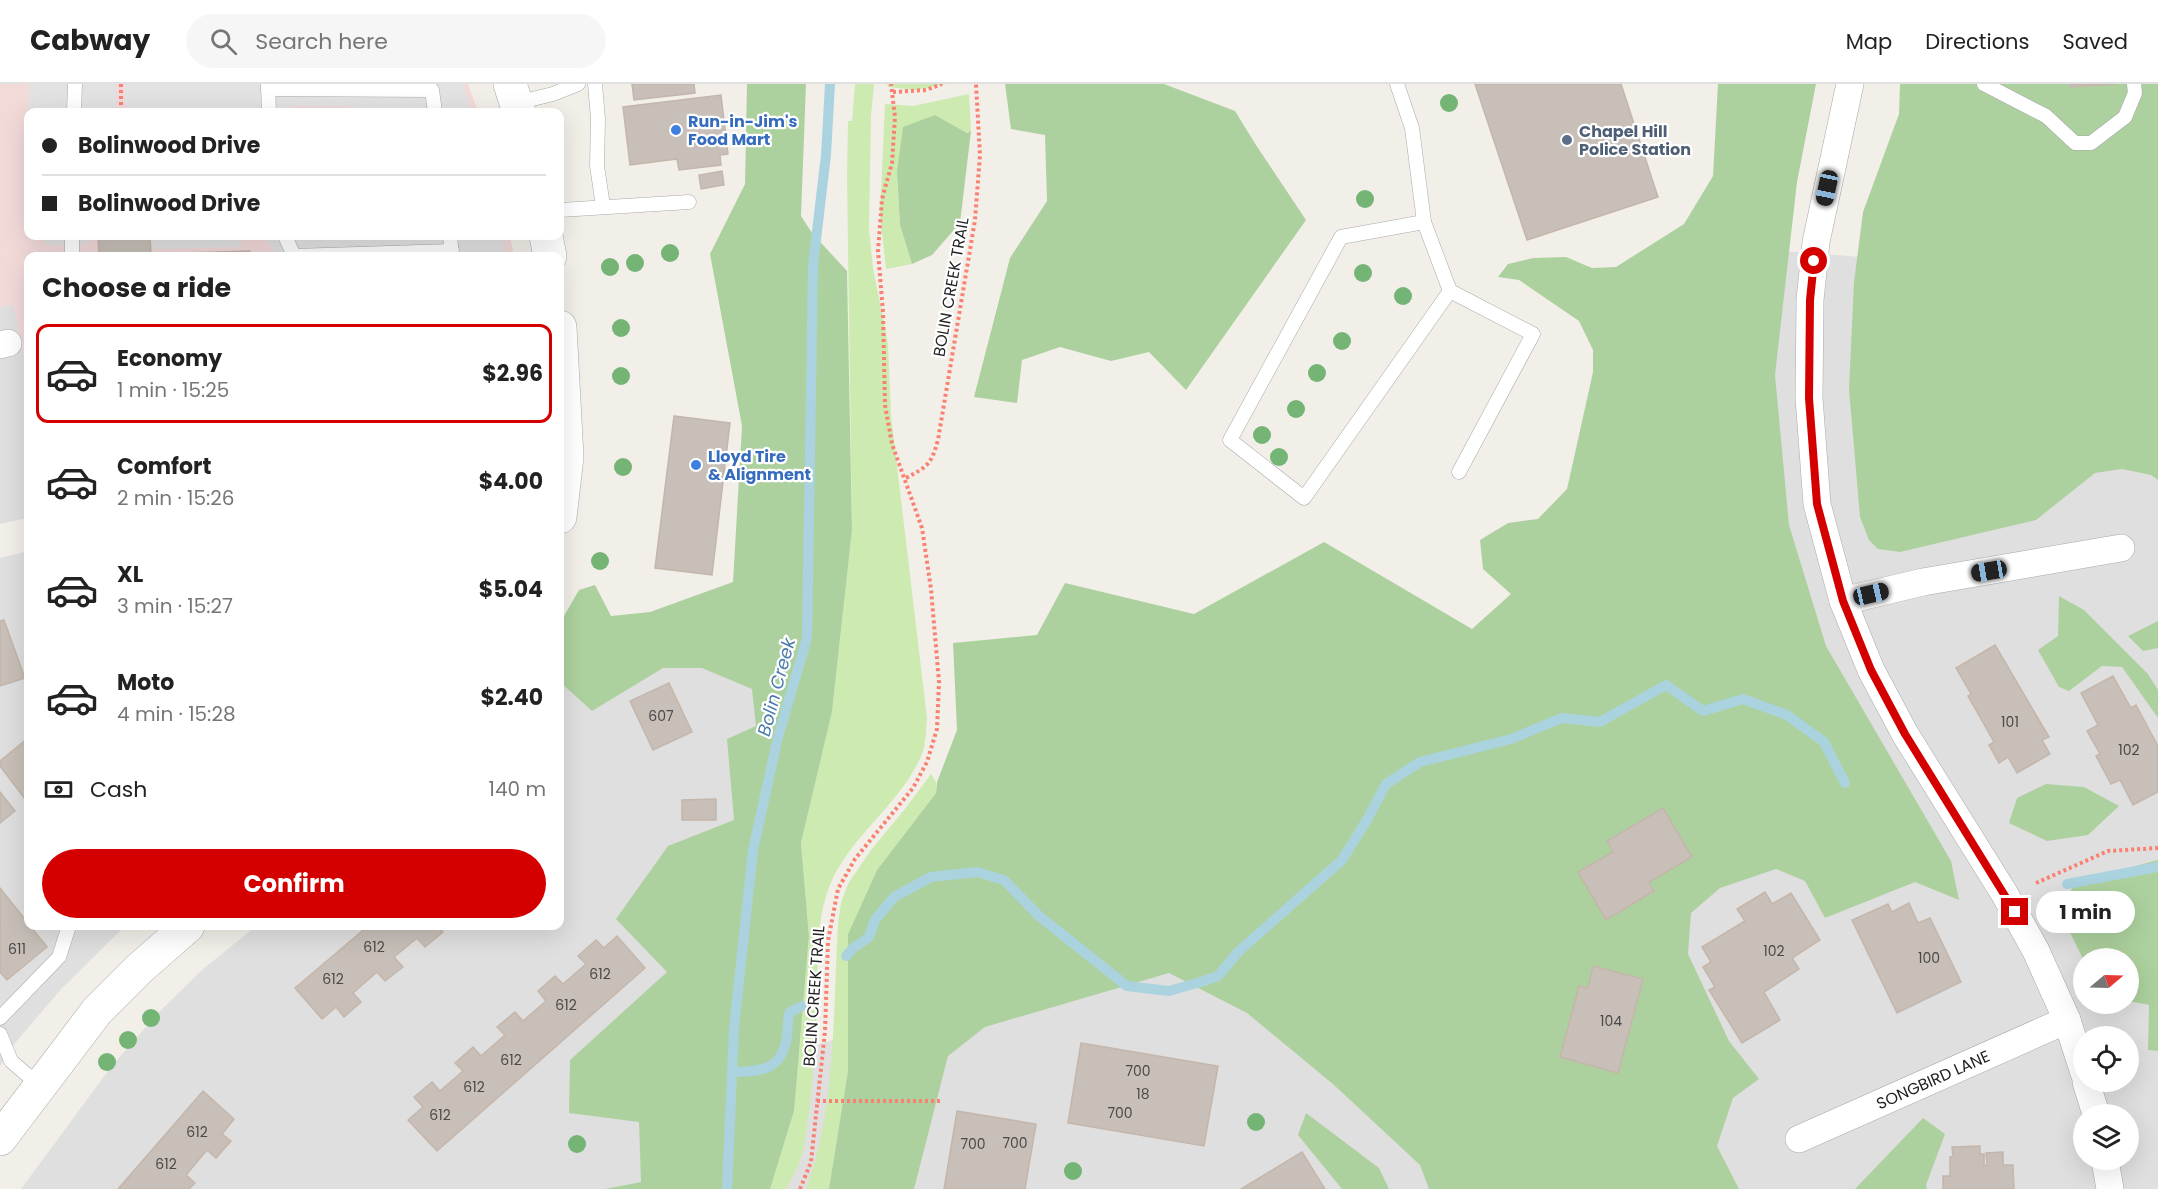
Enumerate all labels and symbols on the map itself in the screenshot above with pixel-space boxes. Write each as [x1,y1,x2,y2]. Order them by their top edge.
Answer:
place label: Run-in-Jim's Food Mart [688,110,798,151]
place label: Chapel Hill Police Station [1579,120,1691,161]
marker: Run-in-Jim's Food Mart [669,123,683,137]
marker: Chapel Hill Police Station [1560,133,1574,147]
car [1814,169,1840,207]
street label: BOLIN CREEK TRAIL [927,215,975,358]
route start [1800,247,1827,274]
place label: Lloyd Tire & Alignment [708,445,811,486]
marker: Lloyd Tire & Alignment [689,458,703,472]
car [1970,559,2008,583]
car [1851,581,1891,607]
water label: Bolin Creek [751,635,801,739]
house number: 607 [648,706,674,726]
house number: 101 [2001,712,2019,732]
house number: 102 [2118,740,2140,760]
callout: 1 min [2036,891,2135,933]
route end [2001,898,2028,925]
street label: BOLIN CREEK TRAIL [798,925,830,1067]
house number: 612 [363,937,385,957]
house number: 611 [8,939,26,959]
house number: 102 [1763,941,1785,961]
house number: 100 [1918,948,1940,968]
north arrow [2073,948,2139,1014]
house number: 612 [589,964,611,984]
house number: 612 [322,969,344,989]
house number: 612 [555,995,577,1015]
house number: 104 [1600,1011,1622,1031]
street label: SONGBIRD LANE [1873,1045,1993,1115]
house number: 612 [500,1050,522,1070]
house number: 700 [1125,1061,1151,1081]
house number: 612 [463,1077,485,1097]
house number: 18 [1136,1084,1150,1104]
house number: 700 [1107,1103,1133,1123]
house number: 612 [429,1105,451,1125]
house number: 612 [186,1122,208,1142]
house number: 700 [1002,1133,1028,1153]
house number: 700 [960,1134,986,1154]
house number: 612 [155,1154,177,1174]

